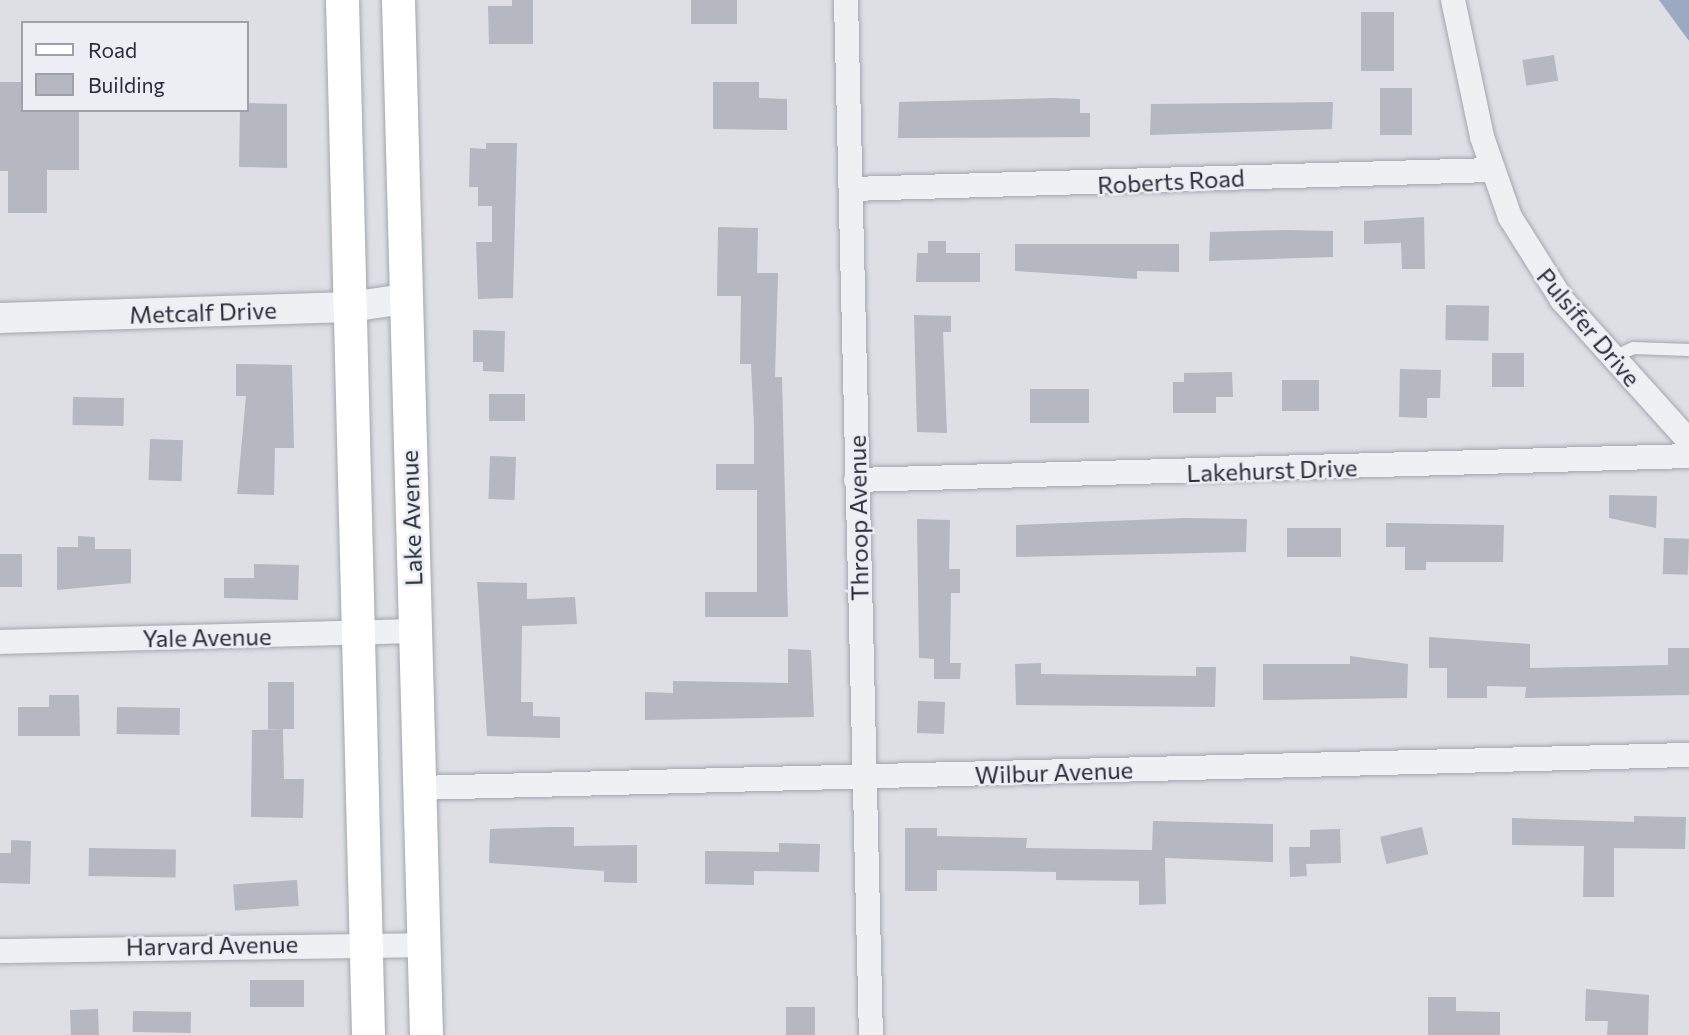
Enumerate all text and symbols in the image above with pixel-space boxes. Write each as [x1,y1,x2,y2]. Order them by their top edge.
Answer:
legend [21,21,248,112]
text: Road [88,37,137,62]
text: Building [88,72,165,97]
street label: Roberts Road [1097,163,1245,199]
street label: Pulsifer Drive [1531,262,1647,392]
street label: Metcalf Drive [129,295,277,329]
street label: Throop Avenue [842,435,874,601]
street label: Lake Avenue [394,450,428,586]
street label: Lakehurst Drive [1186,453,1358,487]
street label: Yale Avenue [142,621,272,653]
street label: Wilbur Avenue [974,755,1134,789]
street label: Harvard Avenue [126,929,298,961]

